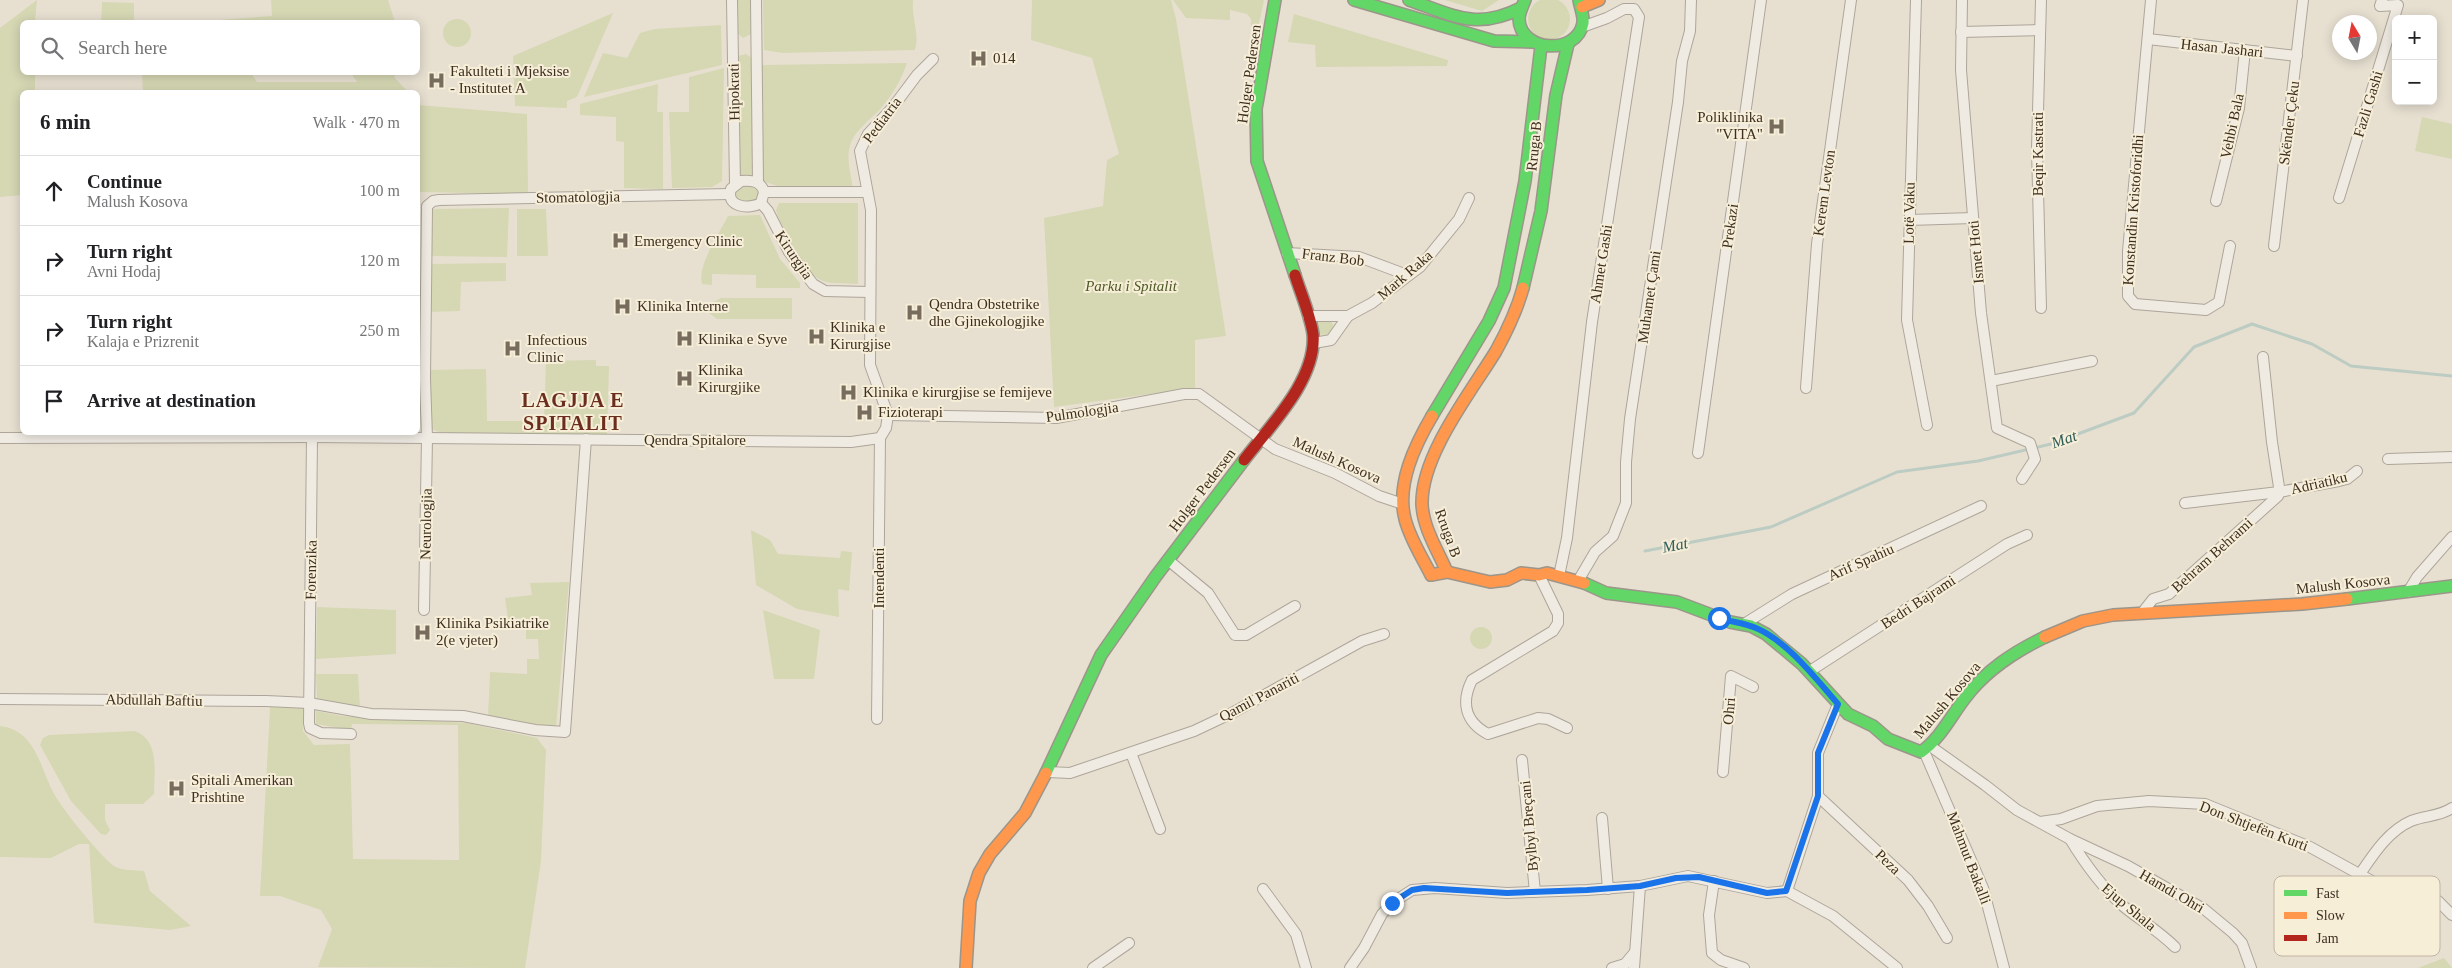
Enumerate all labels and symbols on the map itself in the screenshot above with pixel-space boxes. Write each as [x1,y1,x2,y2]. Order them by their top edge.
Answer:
north arrow [2332,15,2377,60]
street label: Holger Pedersen [1234,23,1264,124]
street label: Hasan Jashari [2180,36,2264,60]
hospital icon: 014 [969,48,989,68]
place label: 014 [993,50,1016,66]
place label: Fakulteti i Mjeksise - Institutet A [450,63,570,96]
street label: Hipokrati [725,63,743,121]
street label: Fazli Gashi [2350,69,2386,139]
hospital icon: Fakulteti i Mjeksise - Institutet A [426,70,446,90]
street label: Skënder Çeku [2276,80,2302,166]
street label: Vehbi Bala [2217,92,2247,160]
street label: Pediatria [860,94,905,146]
place label: Poliklinika "VITA" [1697,109,1763,142]
street label: Beqir Kastrati [2030,112,2046,196]
hospital icon: Poliklinika "VITA" [1767,116,1787,136]
street label: Rruga B [1523,120,1545,172]
street label: Konstandin Kristoforidhi [2120,134,2146,286]
street label: Kerem Levton [1810,148,1838,237]
street label: Lotë Vaku [1900,181,1918,244]
street label: Stomatologjia [536,188,621,206]
street label: Prekazi [1719,203,1741,249]
street label: Ismet Hoti [1965,220,1987,284]
street label: Ahmet Gashi [1587,223,1615,305]
street label: Kirurgjia [772,228,816,282]
hospital icon: Emergency Clinic [610,231,630,251]
place label: Emergency Clinic [634,233,743,249]
street label: Franz Bob [1301,245,1365,269]
street label: Mark Raka [1374,247,1436,303]
street label: Muhamet Çami [1635,249,1663,345]
park label: Parku i Spitalit [1084,278,1178,294]
hospital icon: Klinika Interne [613,296,633,316]
place label: Qendra Obstetrike dhe Gjinekologjike [929,296,1045,329]
place label: Klinika Interne [637,298,729,314]
hospital icon: Qendra Obstetrike dhe Gjinekologjike [905,303,925,323]
place label: Klinika e Kirurgjise [830,319,891,352]
hospital icon: Klinika e Kirurgjise [806,326,826,346]
hospital icon: Klinika e Syve [674,329,694,349]
place label: Klinika e Syve [698,331,787,347]
place label: Infectious Clinic [527,332,587,365]
hospital icon: Infectious Clinic [503,339,523,359]
place label: Klinika Kirurgjike [698,362,761,395]
hospital icon: Klinika Kirurgjike [674,369,694,389]
hospital icon: Klinika e kirurgjise se femijeve [839,382,859,402]
place label: Klinika e kirurgjise se femijeve [863,384,1052,400]
district label: LAGJJA E SPITALIT [521,389,625,434]
street label: Pulmologjia [1045,399,1120,425]
hospital icon: Fizioterapi [854,402,874,422]
place label: Fizioterapi [878,404,943,420]
water label: Mat [2048,427,2079,452]
street label: Qendra Spitalore [644,432,746,448]
street label: Malush Kosova [1291,433,1384,487]
street label: Holger Pedersen [1166,445,1239,535]
street label: Adriatiku [2289,469,2349,497]
street label: Neurologjia [417,488,435,560]
street label: Rruga B [1432,507,1464,559]
street label: Behram Behrami [2168,515,2256,595]
water label: Mat [1660,534,1690,556]
street label: Forenzika [302,540,320,600]
street label: Arif Spahiu [1826,540,1897,584]
street label: Intendenti [871,548,887,608]
street label: Malush Kosova [2295,571,2391,597]
street label: Bedri Bajrami [1878,572,1958,632]
route start [1708,607,1731,630]
place label: Klinika Psikiatrike 2(e vjeter) [436,615,549,649]
hospital icon: Klinika Psikiatrike 2(e vjeter) [412,622,432,642]
street label: Malush Kosova [1910,658,1984,741]
street label: Qamil Panariti [1216,669,1302,725]
street label: Abdullah Baftiu [105,691,203,709]
street label: Ohri [1720,697,1738,725]
place label: Spitali Amerikan Prishtine [191,772,294,805]
hospital icon: Spitali Amerikan Prishtine [167,779,187,799]
street label: Bylbyl Breçani [1517,780,1541,872]
street label: Don Shtjefën Kurti [2197,798,2311,854]
street label: Mahmut Bakalli [1944,809,1994,907]
street label: Peza [1872,846,1904,878]
street label: Hamdi Ohri [2137,866,2207,916]
legend [2274,876,2440,956]
street label: Ejup Shala [2099,880,2159,934]
text: Fast [2316,886,2339,901]
route end [1381,892,1404,915]
text: Slow [2316,908,2346,923]
text: Jam [2316,931,2339,946]

